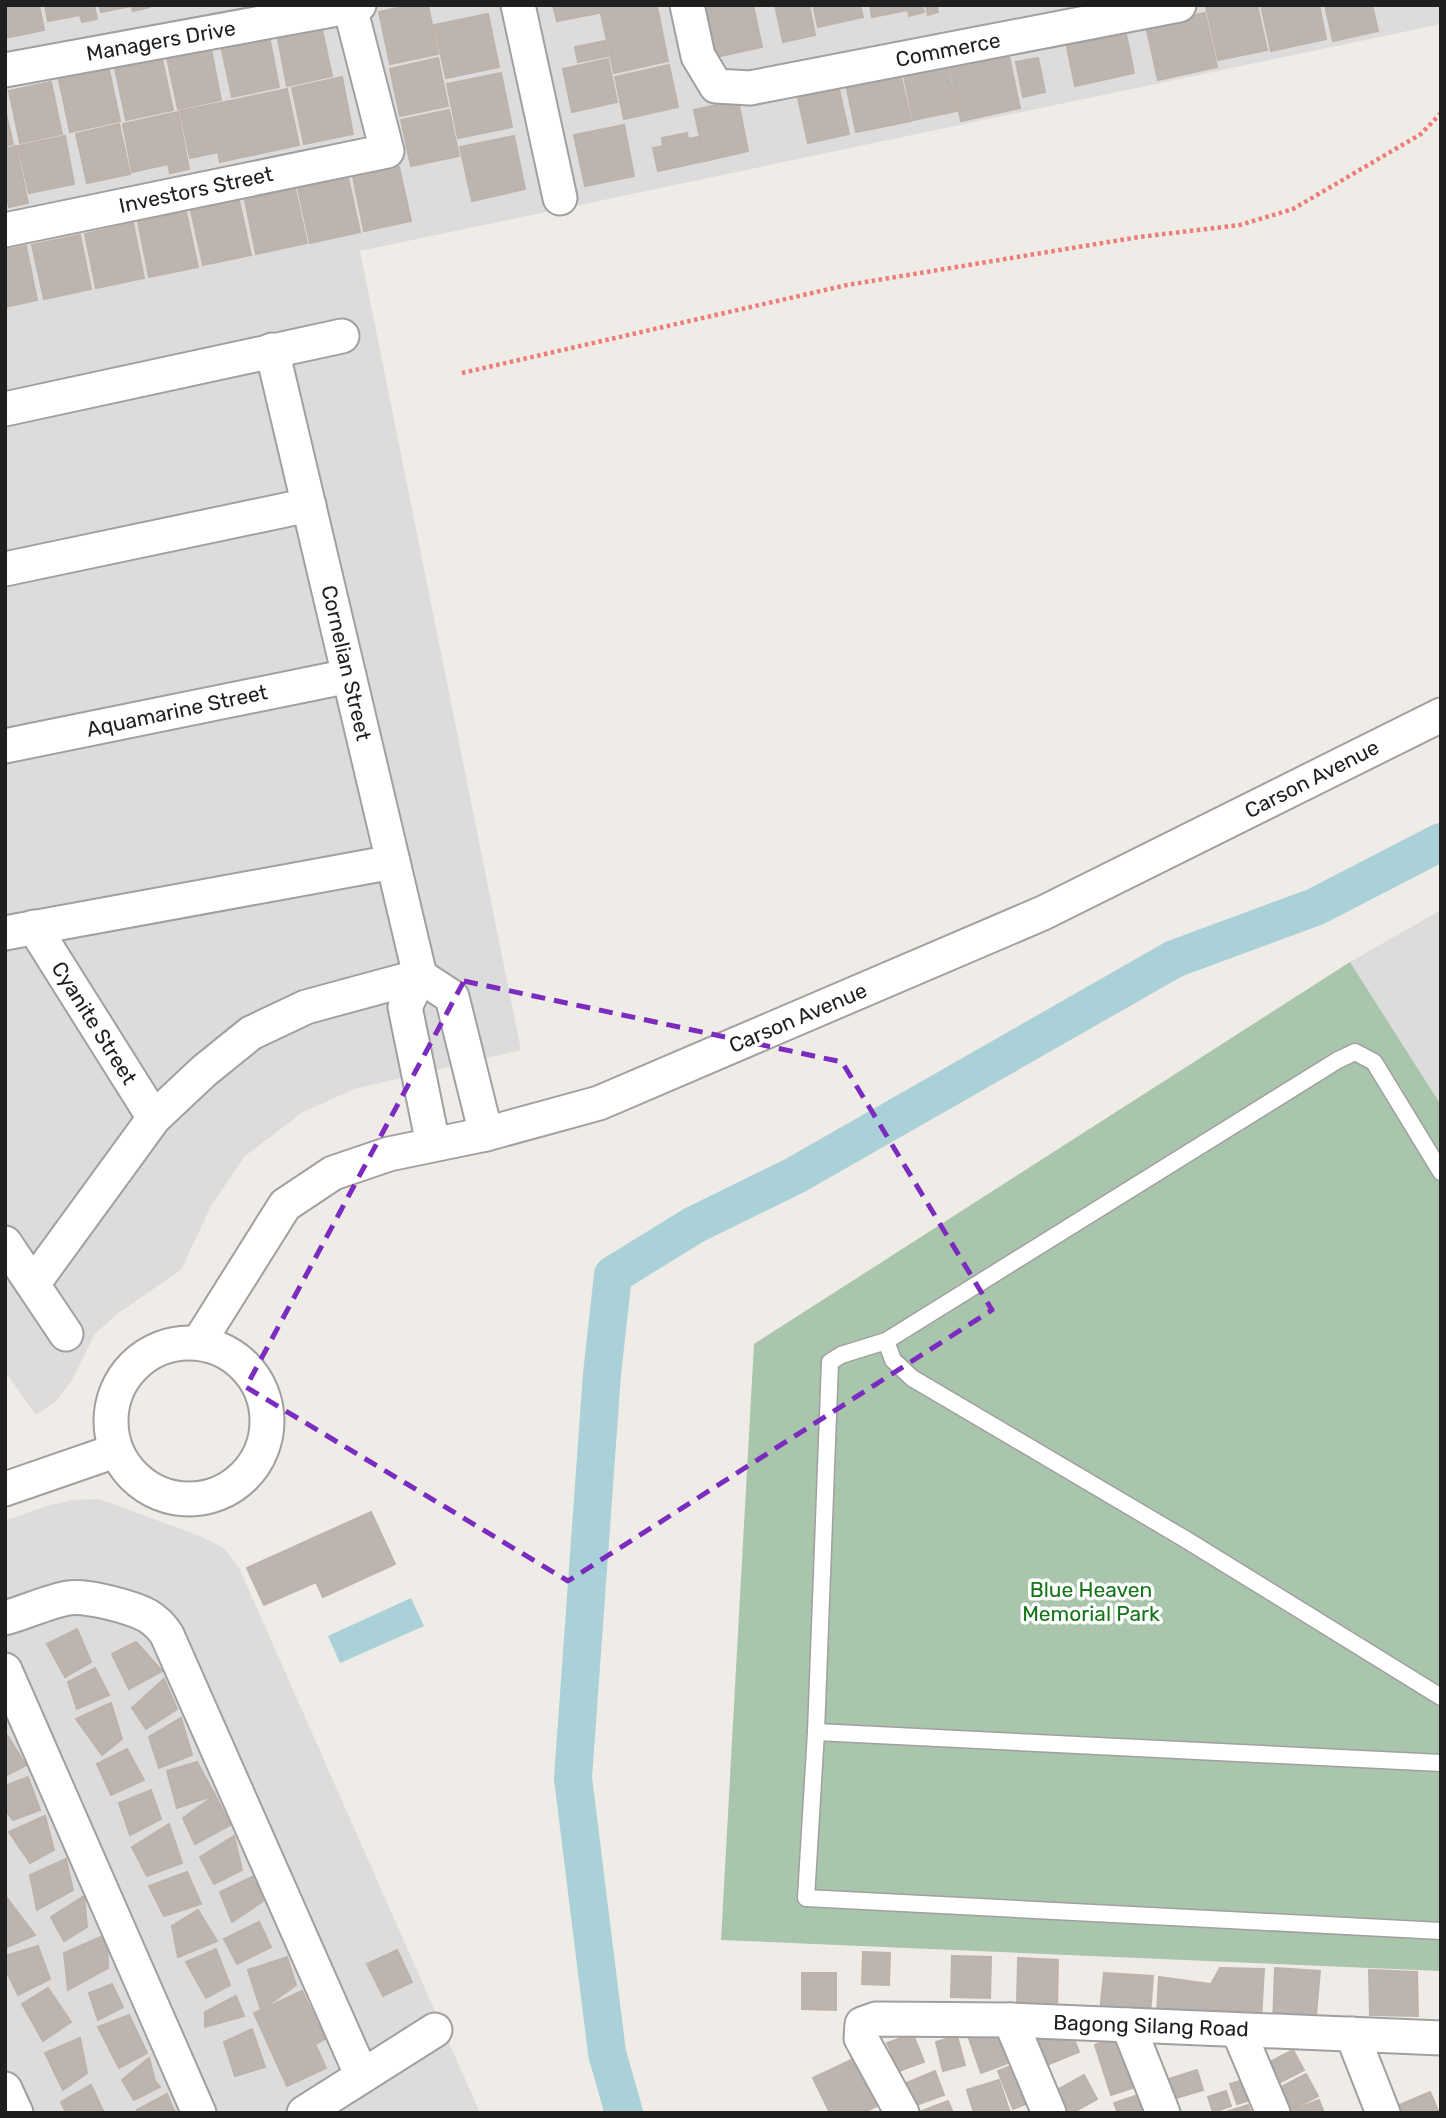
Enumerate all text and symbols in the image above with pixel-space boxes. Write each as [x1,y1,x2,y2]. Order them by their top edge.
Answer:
street label: Managers Drive [84,15,238,66]
street label: Commerce [893,27,1002,72]
street label: Investors Street [117,161,275,218]
street label: Cornelian Street [316,583,377,743]
street label: Aquamarine Street [84,679,270,742]
street label: Carson Avenue [1241,734,1383,823]
street label: Cyanite Street [47,957,142,1089]
street label: Carson Avenue [725,977,870,1058]
park label: Blue Heaven Memorial Park [1022,1577,1160,1626]
street label: Bagong Silang Road [1053,2010,1249,2041]

